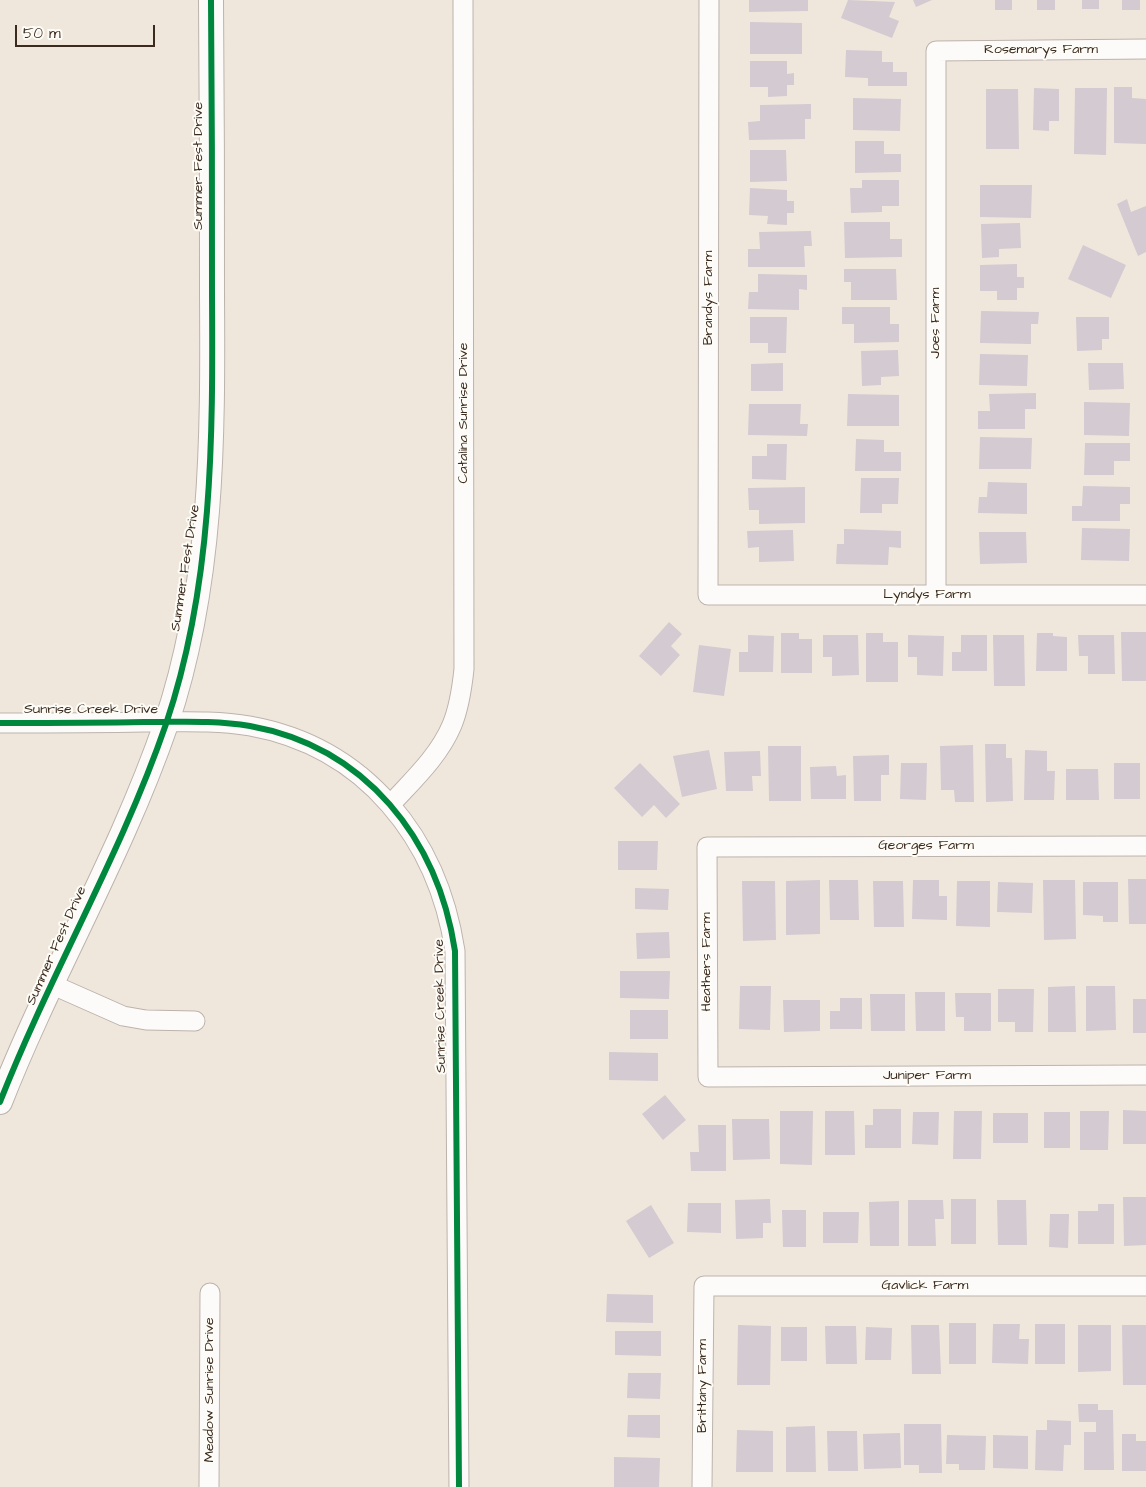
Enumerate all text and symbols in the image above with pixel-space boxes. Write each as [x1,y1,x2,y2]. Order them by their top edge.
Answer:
scale bar [18,15,158,47]
text: 50 m [23,23,61,44]
street label: Rosemarys Farm [984,42,1098,58]
street label: Summer Fest Drive [191,102,207,230]
street label: Brandys Farm [701,251,717,345]
street label: Joes Farm [928,288,944,358]
street label: Catalina Sunrise Drive [456,343,472,483]
street label: Summer Fest Drive [168,503,204,633]
street label: Lyndys Farm [883,587,971,603]
street label: Sunrise Creek Drive [24,702,158,718]
street label: Georges Farm [878,838,974,854]
street label: Summer Fest Drive [23,884,91,1008]
street label: Heathers Farm [699,912,715,1012]
street label: Sunrise Creek Drive [431,939,451,1073]
street label: Juniper Farm [883,1068,971,1084]
street label: Gavlick Farm [882,1278,968,1294]
street label: Meadow Sunrise Drive [202,1317,218,1463]
street label: Brittany Farm [695,1339,711,1433]

